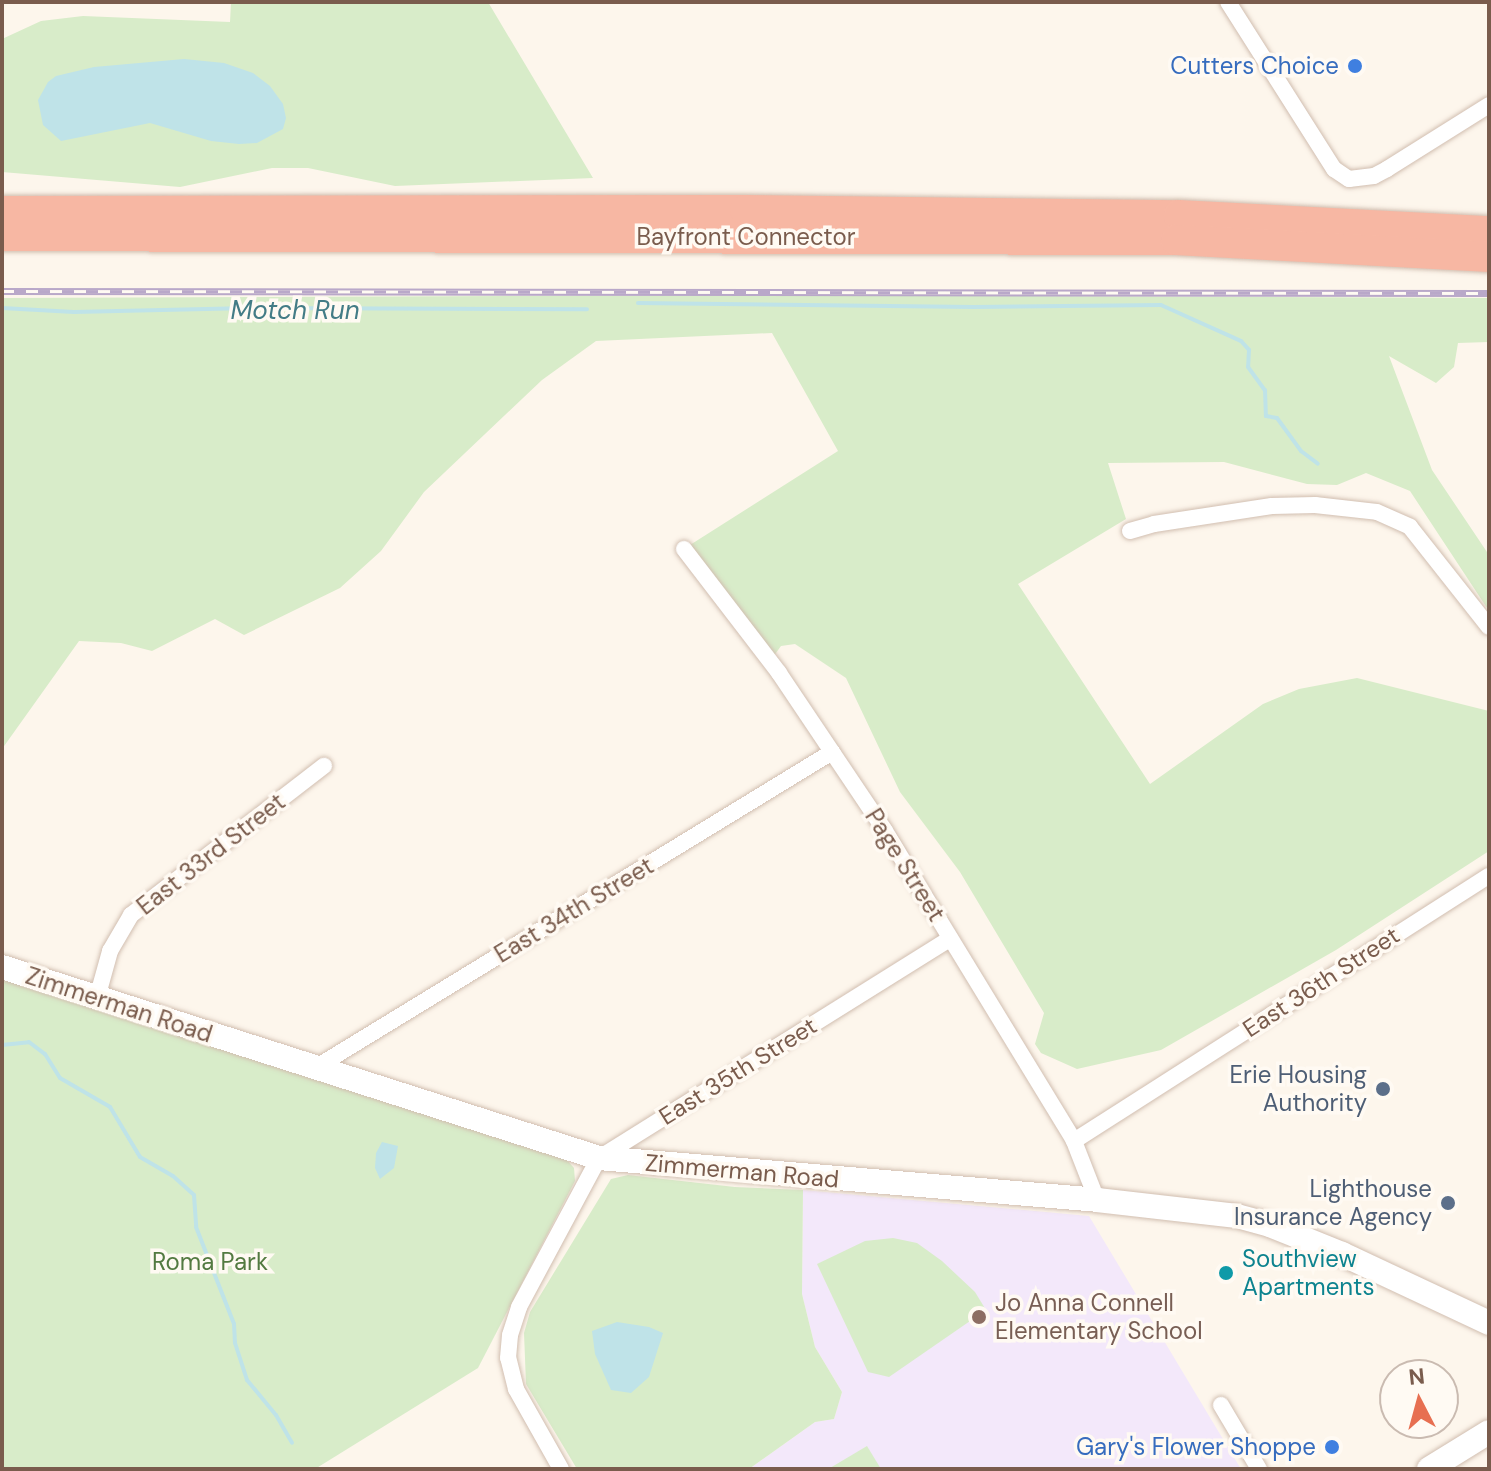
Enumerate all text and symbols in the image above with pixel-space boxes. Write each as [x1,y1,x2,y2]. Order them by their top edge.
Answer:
place label: Cutters Choice [1170,52,1339,80]
marker: Cutters Choice [1346,57,1364,75]
street label: Bayfront Connector [636,223,856,251]
water label: Motch Run [230,295,360,327]
street label: East 33rd Street [131,787,291,921]
street label: Page Street [859,803,951,927]
street label: East 34th Street [489,851,659,969]
street label: East 36th Street [1237,921,1405,1043]
street label: Zimmerman Road [22,961,216,1049]
street label: East 35th Street [654,1011,822,1131]
place label: Erie Housing Authority [1229,1061,1367,1117]
marker: Erie Housing Authority [1374,1080,1392,1098]
street label: Zimmerman Road [644,1148,840,1194]
place label: Lighthouse Insurance Agency [1234,1175,1432,1231]
marker: Lighthouse Insurance Agency [1439,1194,1457,1212]
place label: Southview Apartments [1242,1245,1375,1301]
park label: Roma Park [152,1248,268,1276]
marker: Southview Apartments [1217,1264,1235,1282]
place label: Jo Anna Connell Elementary School [995,1289,1203,1345]
marker: Jo Anna Connell Elementary School [970,1308,988,1326]
north arrow [1379,1359,1459,1439]
text: N [1407,1361,1426,1392]
place label: Gary's Flower Shoppe [1076,1433,1316,1461]
marker: Gary's Flower Shoppe [1323,1438,1341,1456]

